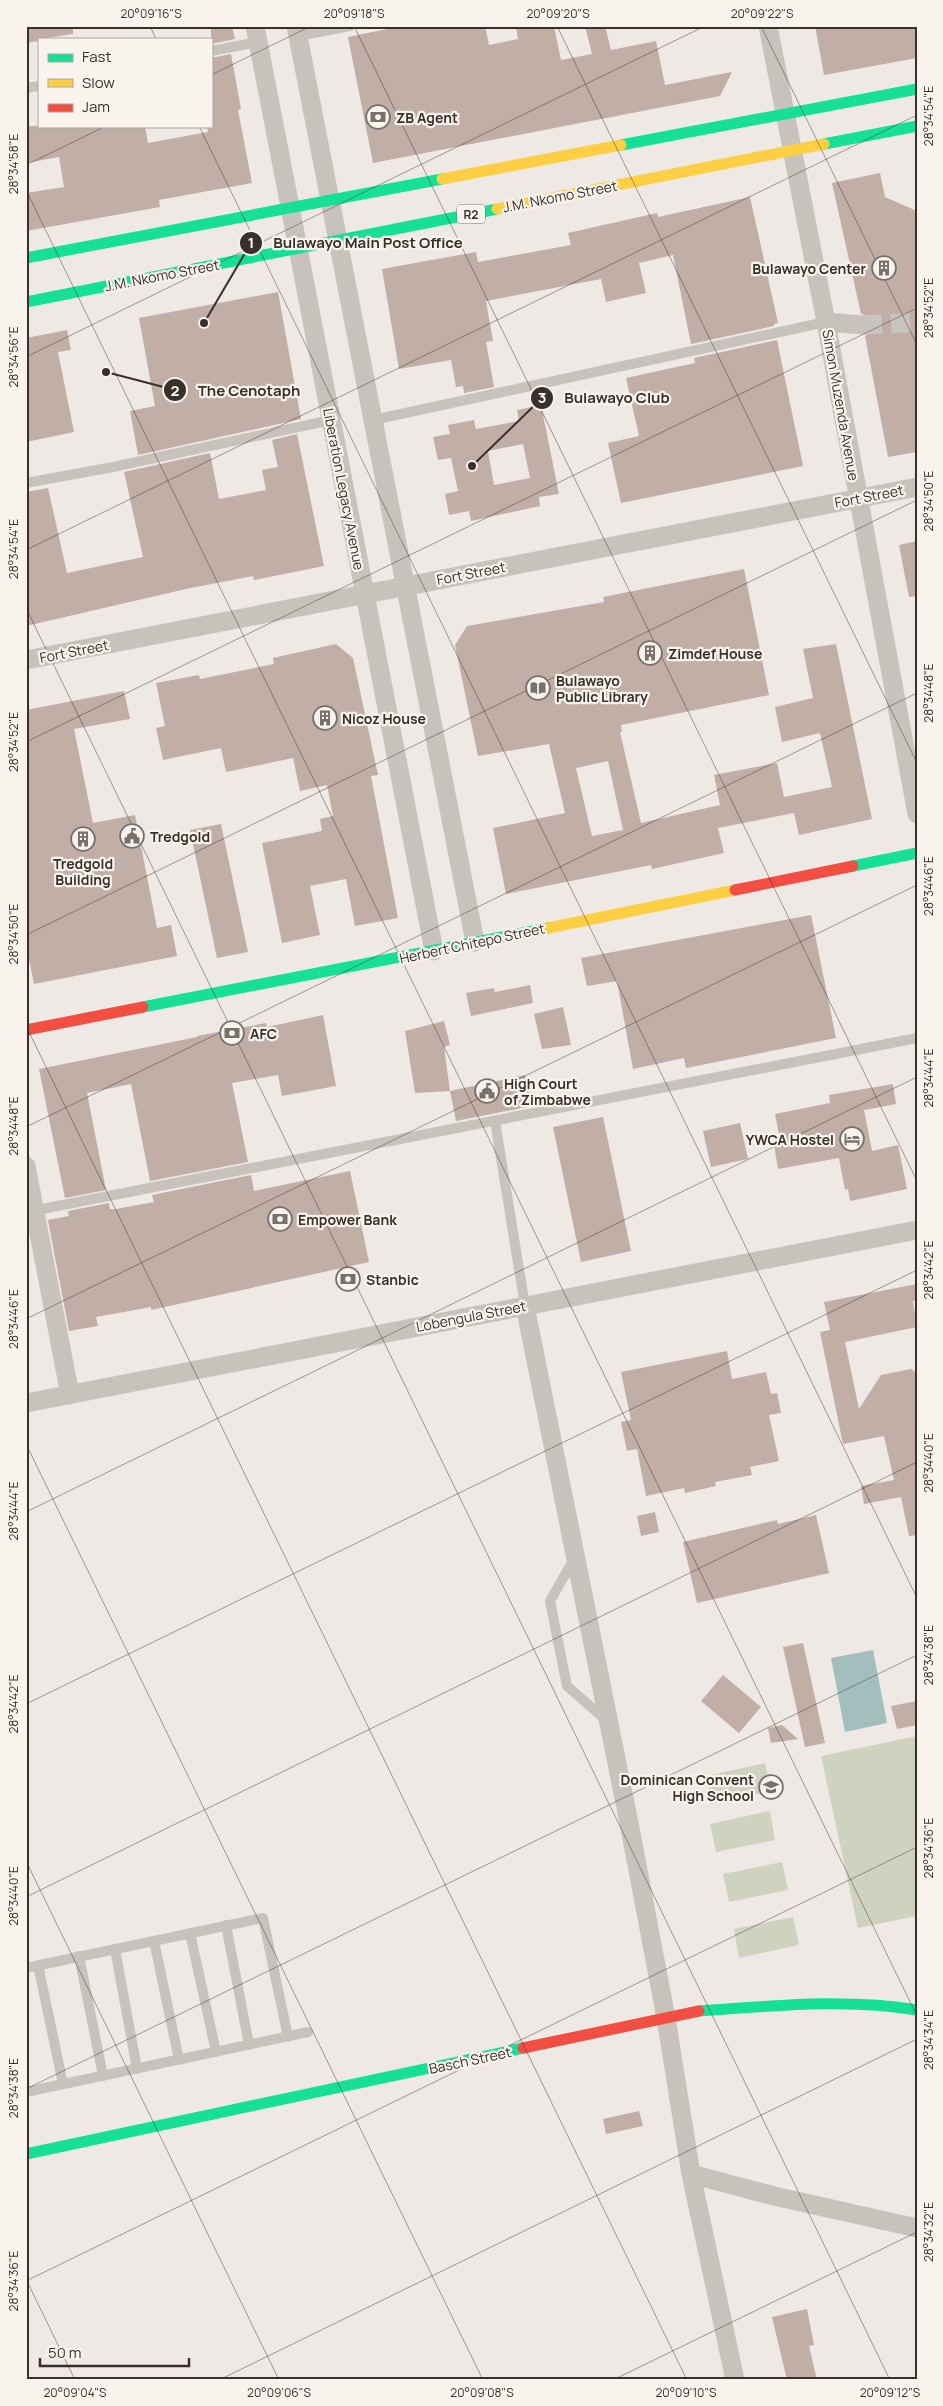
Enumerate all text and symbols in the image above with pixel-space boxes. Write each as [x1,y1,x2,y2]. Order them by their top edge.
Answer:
text: 20°09'16"S [120,5,182,22]
text: 20°09'18"S [324,5,384,22]
text: 20°09'20"S [526,5,590,22]
text: 20°09'22"S [731,5,793,22]
legend [38,38,212,128]
text: Fast [82,46,111,67]
text: Slow [82,72,115,93]
text: 28°34'54"E [920,86,937,146]
text: Jam [82,96,110,117]
bank icon: ZB Agent [365,104,391,130]
place label: ZB Agent [396,108,458,127]
text: 28°34'58"E [5,134,22,194]
street label: J.M. Nkomo Street [501,176,619,216]
road number: R2 [457,204,485,223]
callout: Bulawayo Main Post Office [238,228,473,258]
text: 1 [248,232,254,253]
text: Bulawayo Main Post Office [273,232,463,253]
street label: J.M. Nkomo Street [103,255,221,295]
building icon: Bulawayo Center [871,255,897,281]
place label: Bulawayo Center [752,259,866,278]
text: 28°34'52"E [920,278,937,338]
text: 28°34'56"E [5,326,22,388]
street label: Simon Muzenda Avenue [818,328,864,482]
callout: The Cenotaph [162,375,310,405]
text: 2 [171,380,180,401]
text: The Cenotaph [198,380,300,401]
callout: Bulawayo Club [529,383,680,413]
text: 3 [538,387,546,408]
text: Bulawayo Club [564,387,670,408]
street label: Liberation Legacy Avenue [319,406,369,572]
text: 28°34'50"E [920,470,937,531]
street label: Fort Street [833,480,905,512]
text: 28°34'54"E [5,519,22,579]
street label: Fort Street [435,557,507,589]
street label: Fort Street [38,635,110,667]
building icon: Zimdef House [637,640,663,666]
place label: Zimdef House [668,644,762,663]
text: 28°34'48"E [920,663,937,723]
place label: Bulawayo Public Library [556,671,648,706]
library icon: Bulawayo Public Library [525,675,551,701]
building icon: Nicoz House [312,705,338,731]
place label: Nicoz House [342,709,426,728]
text: 28°34'52"E [5,712,22,772]
public building icon: Tredgold [119,823,145,849]
building icon: Tredgold Building [70,826,96,852]
place label: Tredgold [150,827,210,846]
place label: Tredgold Building [53,854,113,889]
text: 28°34'46"E [920,856,937,916]
text: 28°34'50"E [5,903,22,964]
street label: Herbert Chitepo Street [398,918,547,968]
bank icon: AFC [219,1020,245,1046]
place label: AFC [250,1024,277,1043]
text: 28°34'44"E [920,1048,937,1108]
place label: High Court of Zimbabwe [504,1074,591,1109]
public building icon: High Court of Zimbabwe [474,1078,500,1104]
text: 28°34'48"E [5,1096,22,1156]
hotel icon: YWCA Hostel [839,1126,865,1152]
place label: YWCA Hostel [746,1130,834,1149]
bank icon: Empower Bank [267,1206,293,1232]
place label: Empower Bank [298,1210,397,1229]
text: 28°34'42"E [920,1240,937,1300]
bank icon: Stanbic [335,1266,361,1292]
place label: Stanbic [366,1270,419,1289]
text: 28°34'46"E [5,1289,22,1349]
street label: Lobengula Street [414,1296,528,1336]
text: 28°34'40"E [920,1433,937,1493]
text: 28°34'44"E [5,1481,22,1541]
text: 28°34'38"E [920,1625,937,1685]
text: 28°34'42"E [5,1674,22,1734]
place label: Dominican Convent High School [621,1770,754,1805]
school or university icon: Dominican Convent High School [758,1774,784,1800]
text: 28°34'36"E [920,1817,937,1878]
text: 28°34'40"E [5,1866,22,1926]
text: 28°34'34"E [920,2010,937,2070]
street label: Basch Street [427,2042,513,2078]
text: 28°34'38"E [5,2058,22,2118]
text: 28°34'32"E [920,2202,937,2262]
text: 28°34'36"E [5,2250,22,2311]
scale bar [40,2336,189,2368]
text: 50 m [48,2342,82,2363]
text: 20°09'04"S [43,2384,107,2401]
text: 20°09'06"S [247,2384,311,2401]
text: 20°09'08"S [450,2384,514,2401]
text: 20°09'10"S [656,2384,717,2401]
text: 20°09'12"S [860,2384,920,2401]

